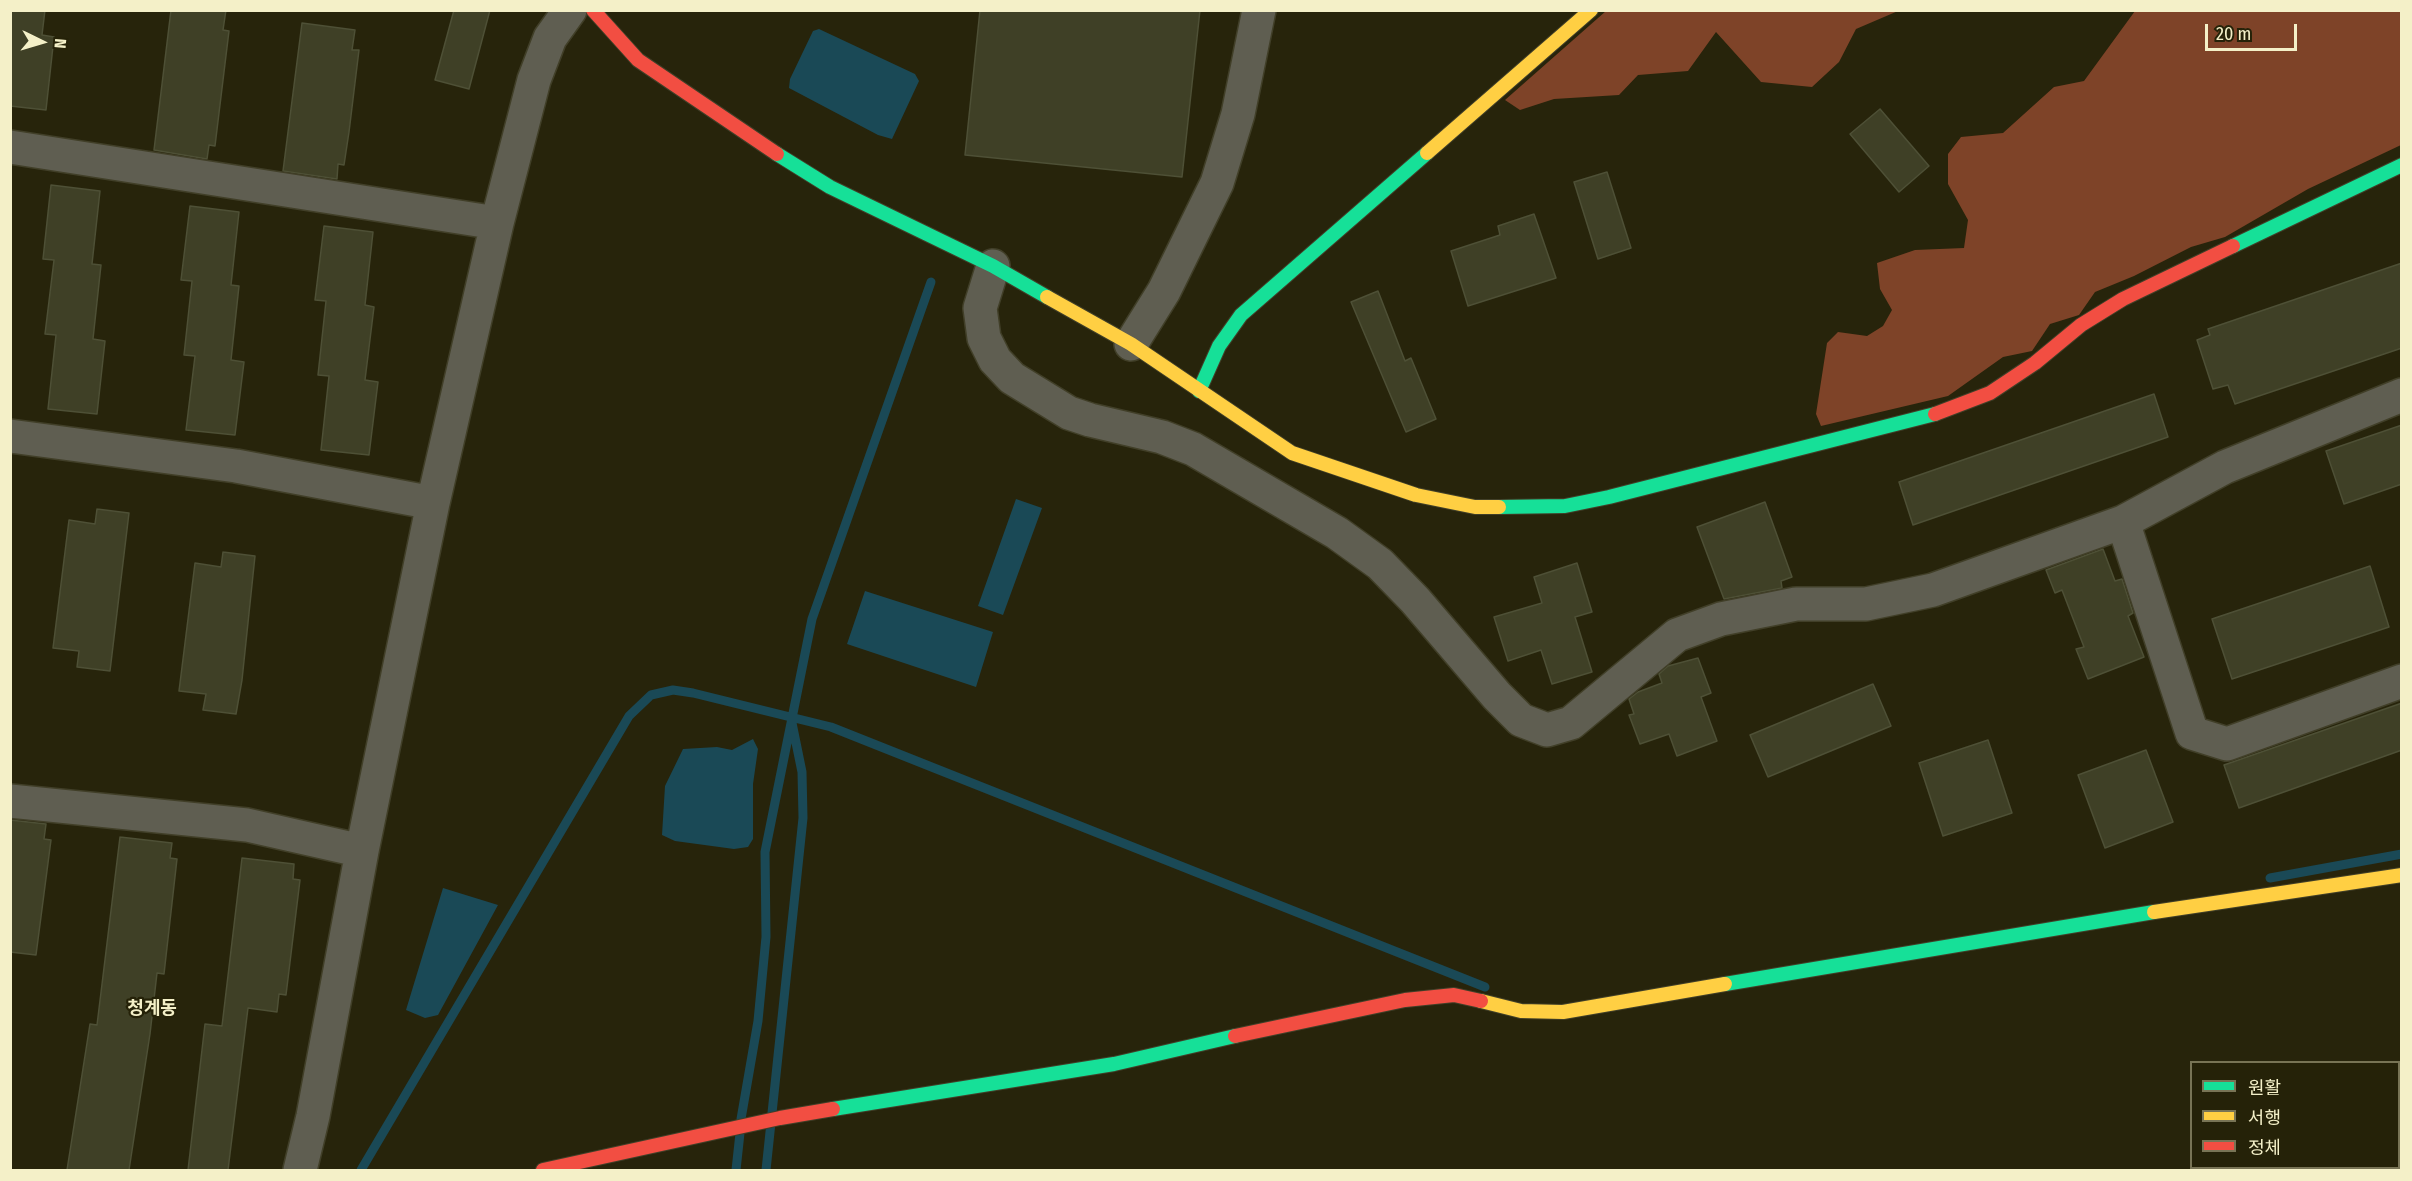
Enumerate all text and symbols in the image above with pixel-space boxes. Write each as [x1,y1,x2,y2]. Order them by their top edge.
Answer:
north arrow [12,12,72,72]
scale bar [2208,12,2300,50]
text: 20 m [2216,23,2251,45]
text: N [51,38,70,49]
district label: 청계동 [127,998,177,1020]
legend [2190,1061,2400,1169]
text: 원활 [2248,1077,2281,1099]
text: 서행 [2248,1107,2281,1129]
text: 정체 [2248,1137,2281,1159]

